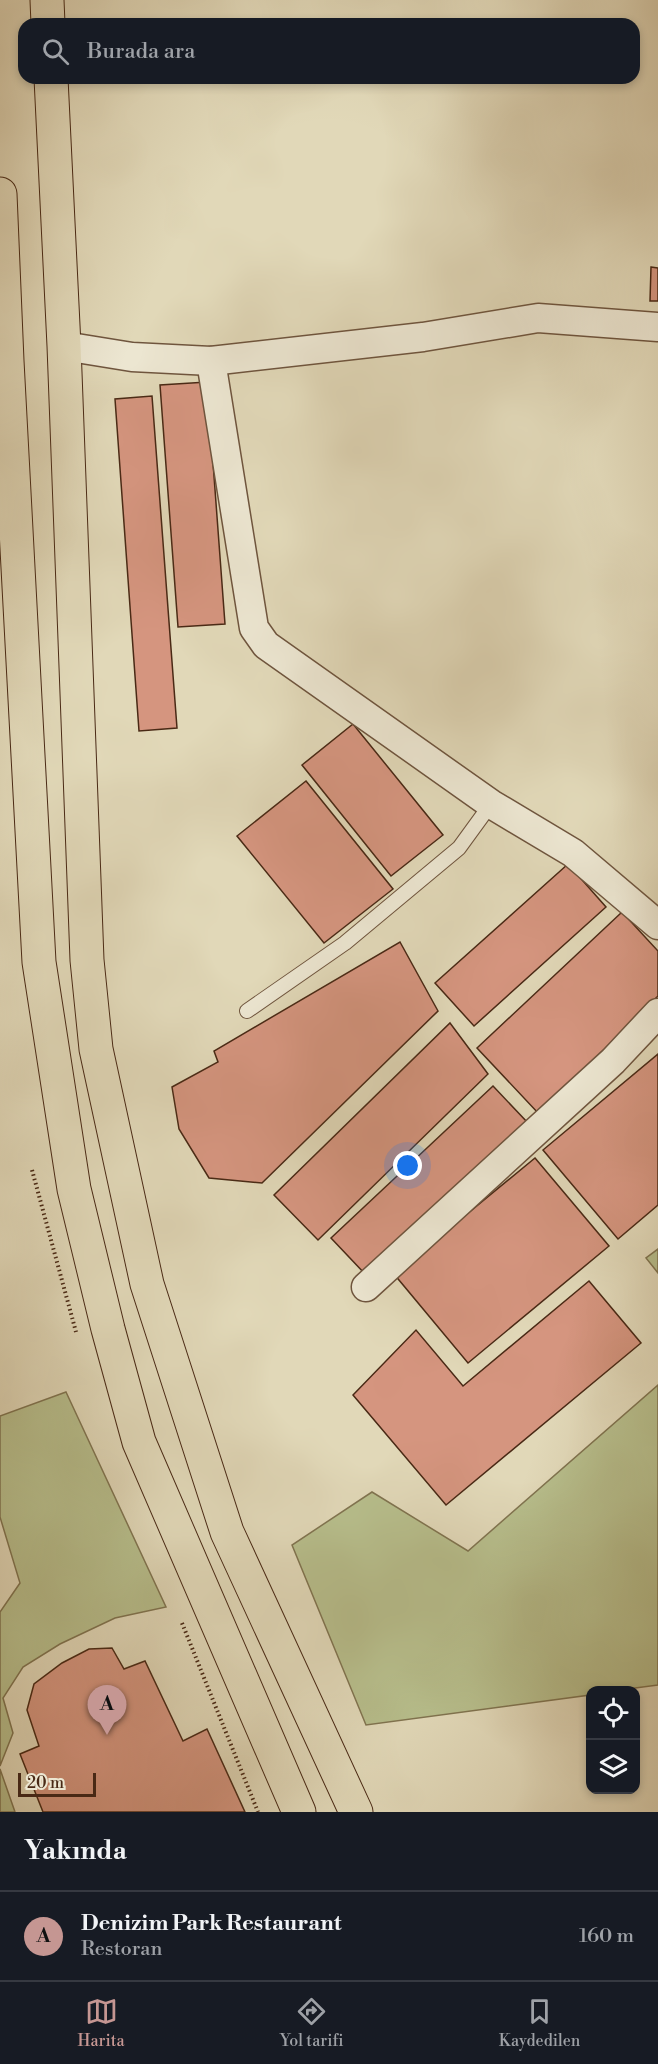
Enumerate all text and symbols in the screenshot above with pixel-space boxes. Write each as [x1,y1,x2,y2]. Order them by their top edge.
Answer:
search box [18,18,640,84]
icon: search [39,35,72,68]
text: Burada ara [87,38,195,65]
your location [393,1151,422,1180]
pin: A [88,1686,126,1735]
map controls [586,1686,640,1794]
button: locate [586,1686,640,1740]
button: layers [586,1740,640,1794]
scale bar [18,1770,96,1798]
text: 20 m [27,1773,64,1793]
text: Yakında [24,1835,127,1867]
text: Denizim Park Restaurant [81,1910,341,1937]
text: A [36,1924,51,1949]
text: 160 m [579,1924,634,1949]
text: Restoran [81,1937,162,1962]
tab: Harita [78,1995,125,2051]
tab: Yol tarifi [280,1995,344,2051]
tab: Kaydedilen [499,1995,580,2051]

